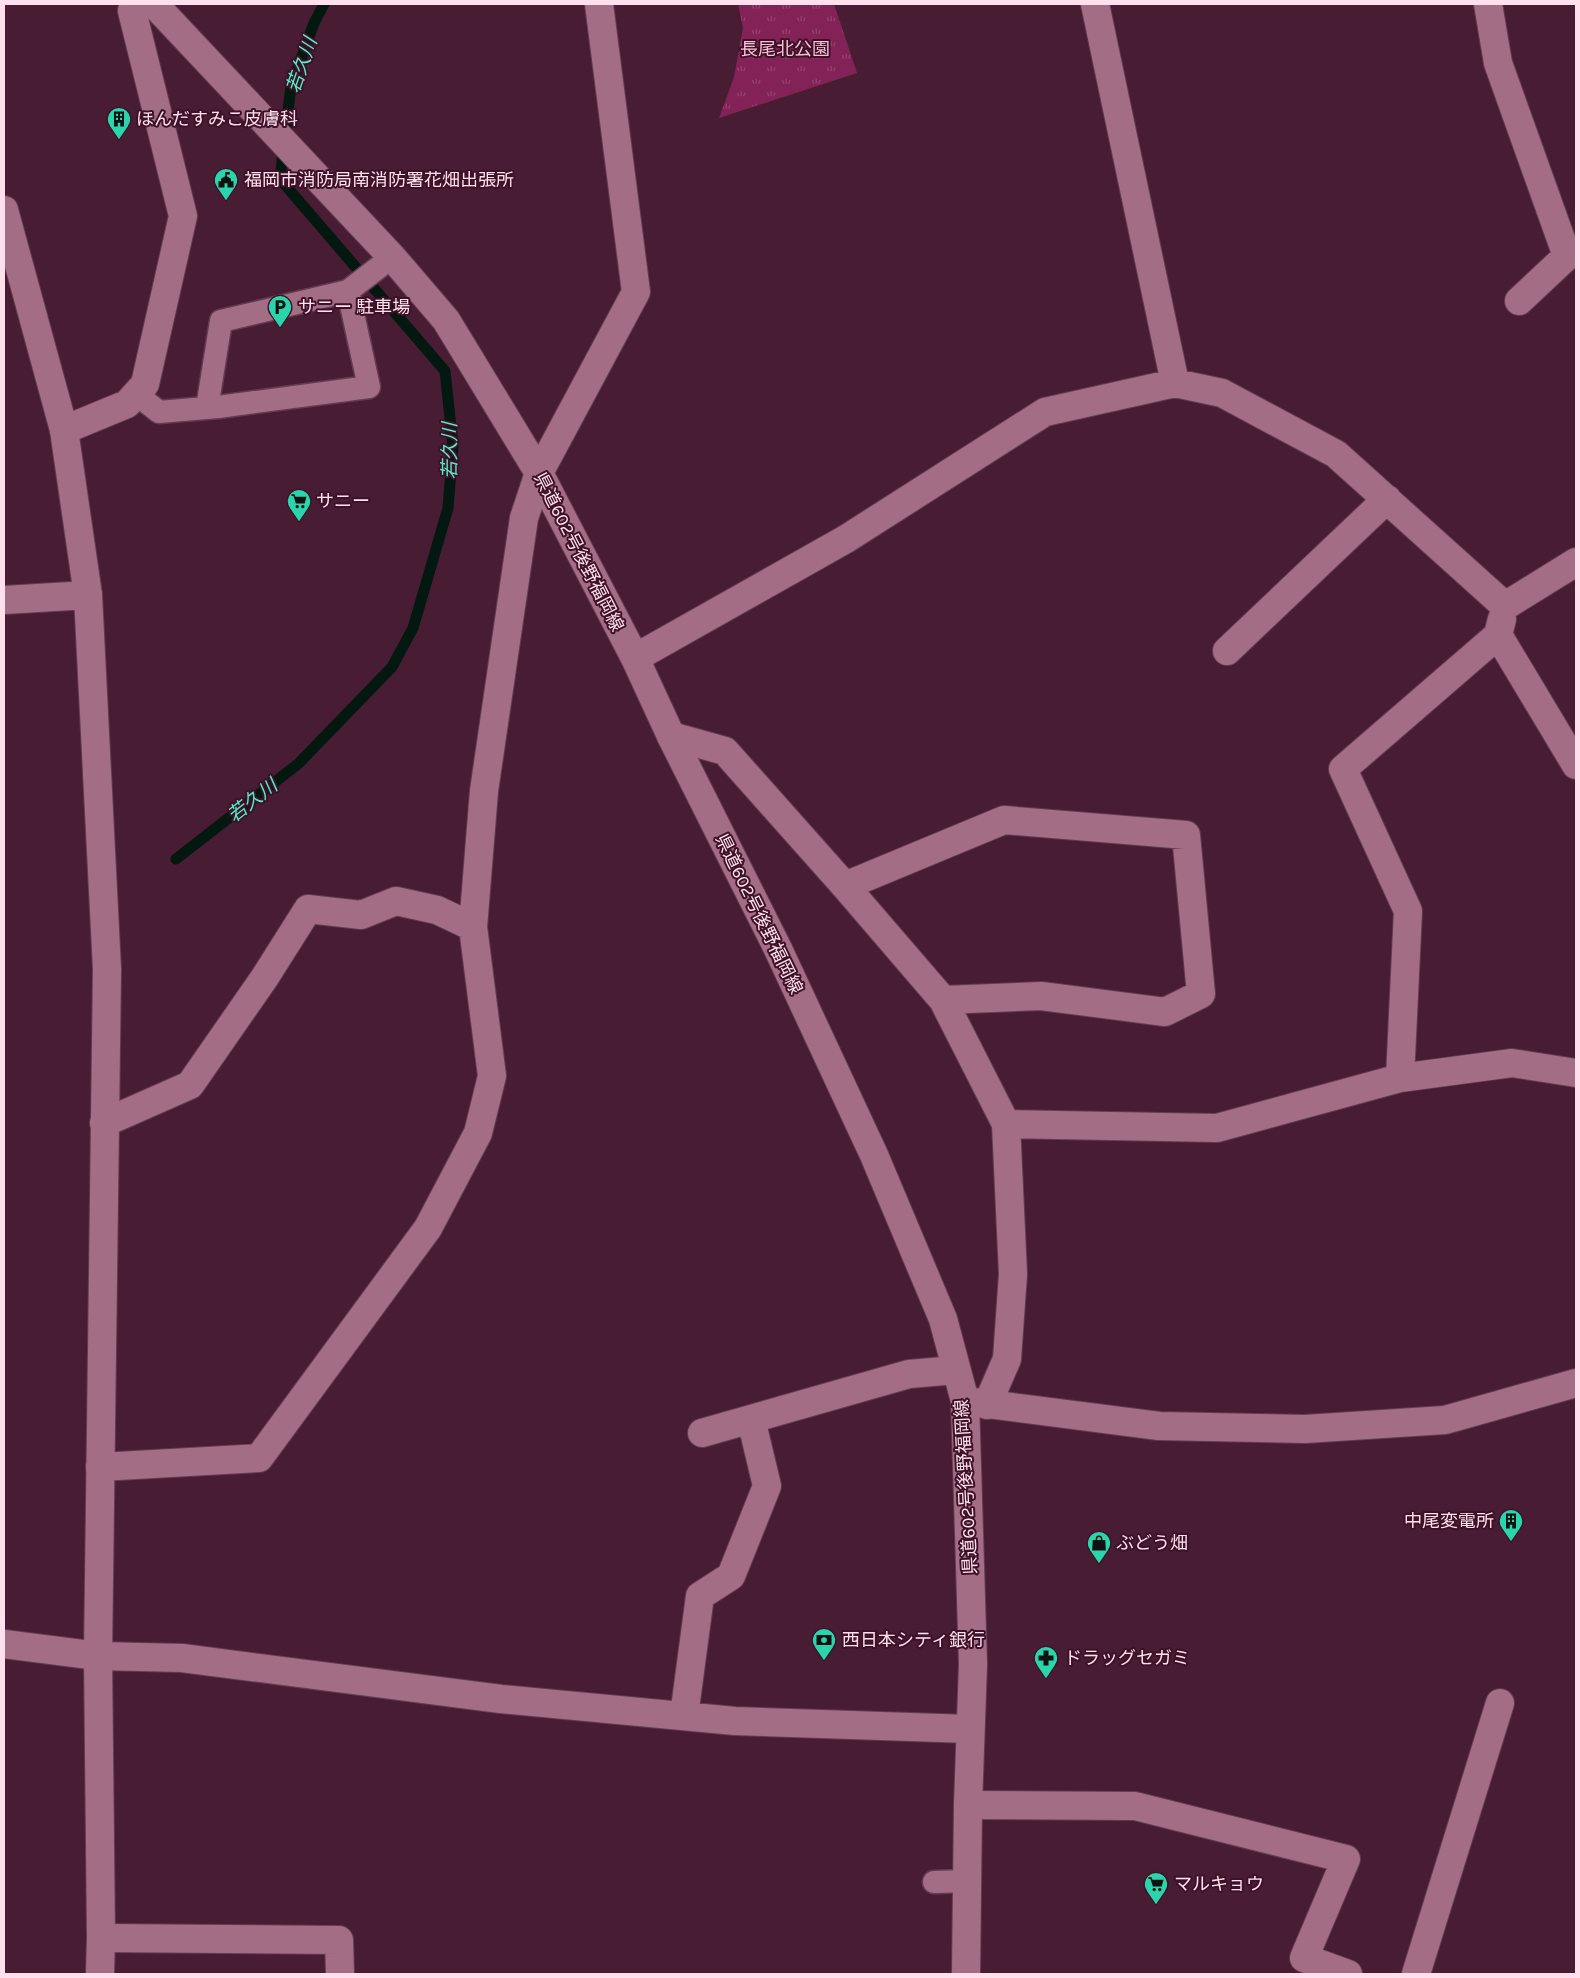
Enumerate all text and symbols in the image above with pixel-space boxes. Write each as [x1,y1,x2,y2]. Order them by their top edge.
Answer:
water label: 若久川 [282,33,322,96]
park label: 長尾北公園 [740,38,830,60]
building icon: ほんだすみこ皮膚科 [106,106,132,140]
place label: ほんだすみこ皮膚科 [136,108,298,130]
public building icon: 福岡市消防局南消防署花畑出張所 [213,167,239,201]
place label: 福岡市消防局南消防署花畑出張所 [244,169,514,191]
parking icon: サニー 駐車場 [267,294,293,328]
place label: サニー 駐車場 [298,296,410,318]
water label: 若久川 [439,421,461,480]
street label: 県道602号後野福岡線 [529,469,629,635]
supermarket icon: サニー [286,488,312,522]
place label: サニー [316,490,370,512]
water label: 若久川 [223,773,283,827]
street label: 県道602号後野福岡線 [711,830,807,998]
street label: 県道602号後野福岡線 [950,1399,982,1575]
building icon: 中尾変電所 [1498,1508,1524,1542]
place label: 中尾変電所 [1404,1510,1494,1532]
shop icon: ぶどう畑 [1086,1530,1112,1564]
place label: ぶどう畑 [1116,1532,1188,1554]
bank icon: 西日本シティ銀行 [811,1627,837,1661]
place label: 西日本シティ銀行 [842,1629,985,1651]
pharmacy icon: ドラッグセガミ [1033,1645,1059,1679]
place label: ドラッグセガミ [1064,1647,1190,1669]
supermarket icon: マルキョウ [1143,1871,1169,1905]
place label: マルキョウ [1174,1873,1264,1895]

